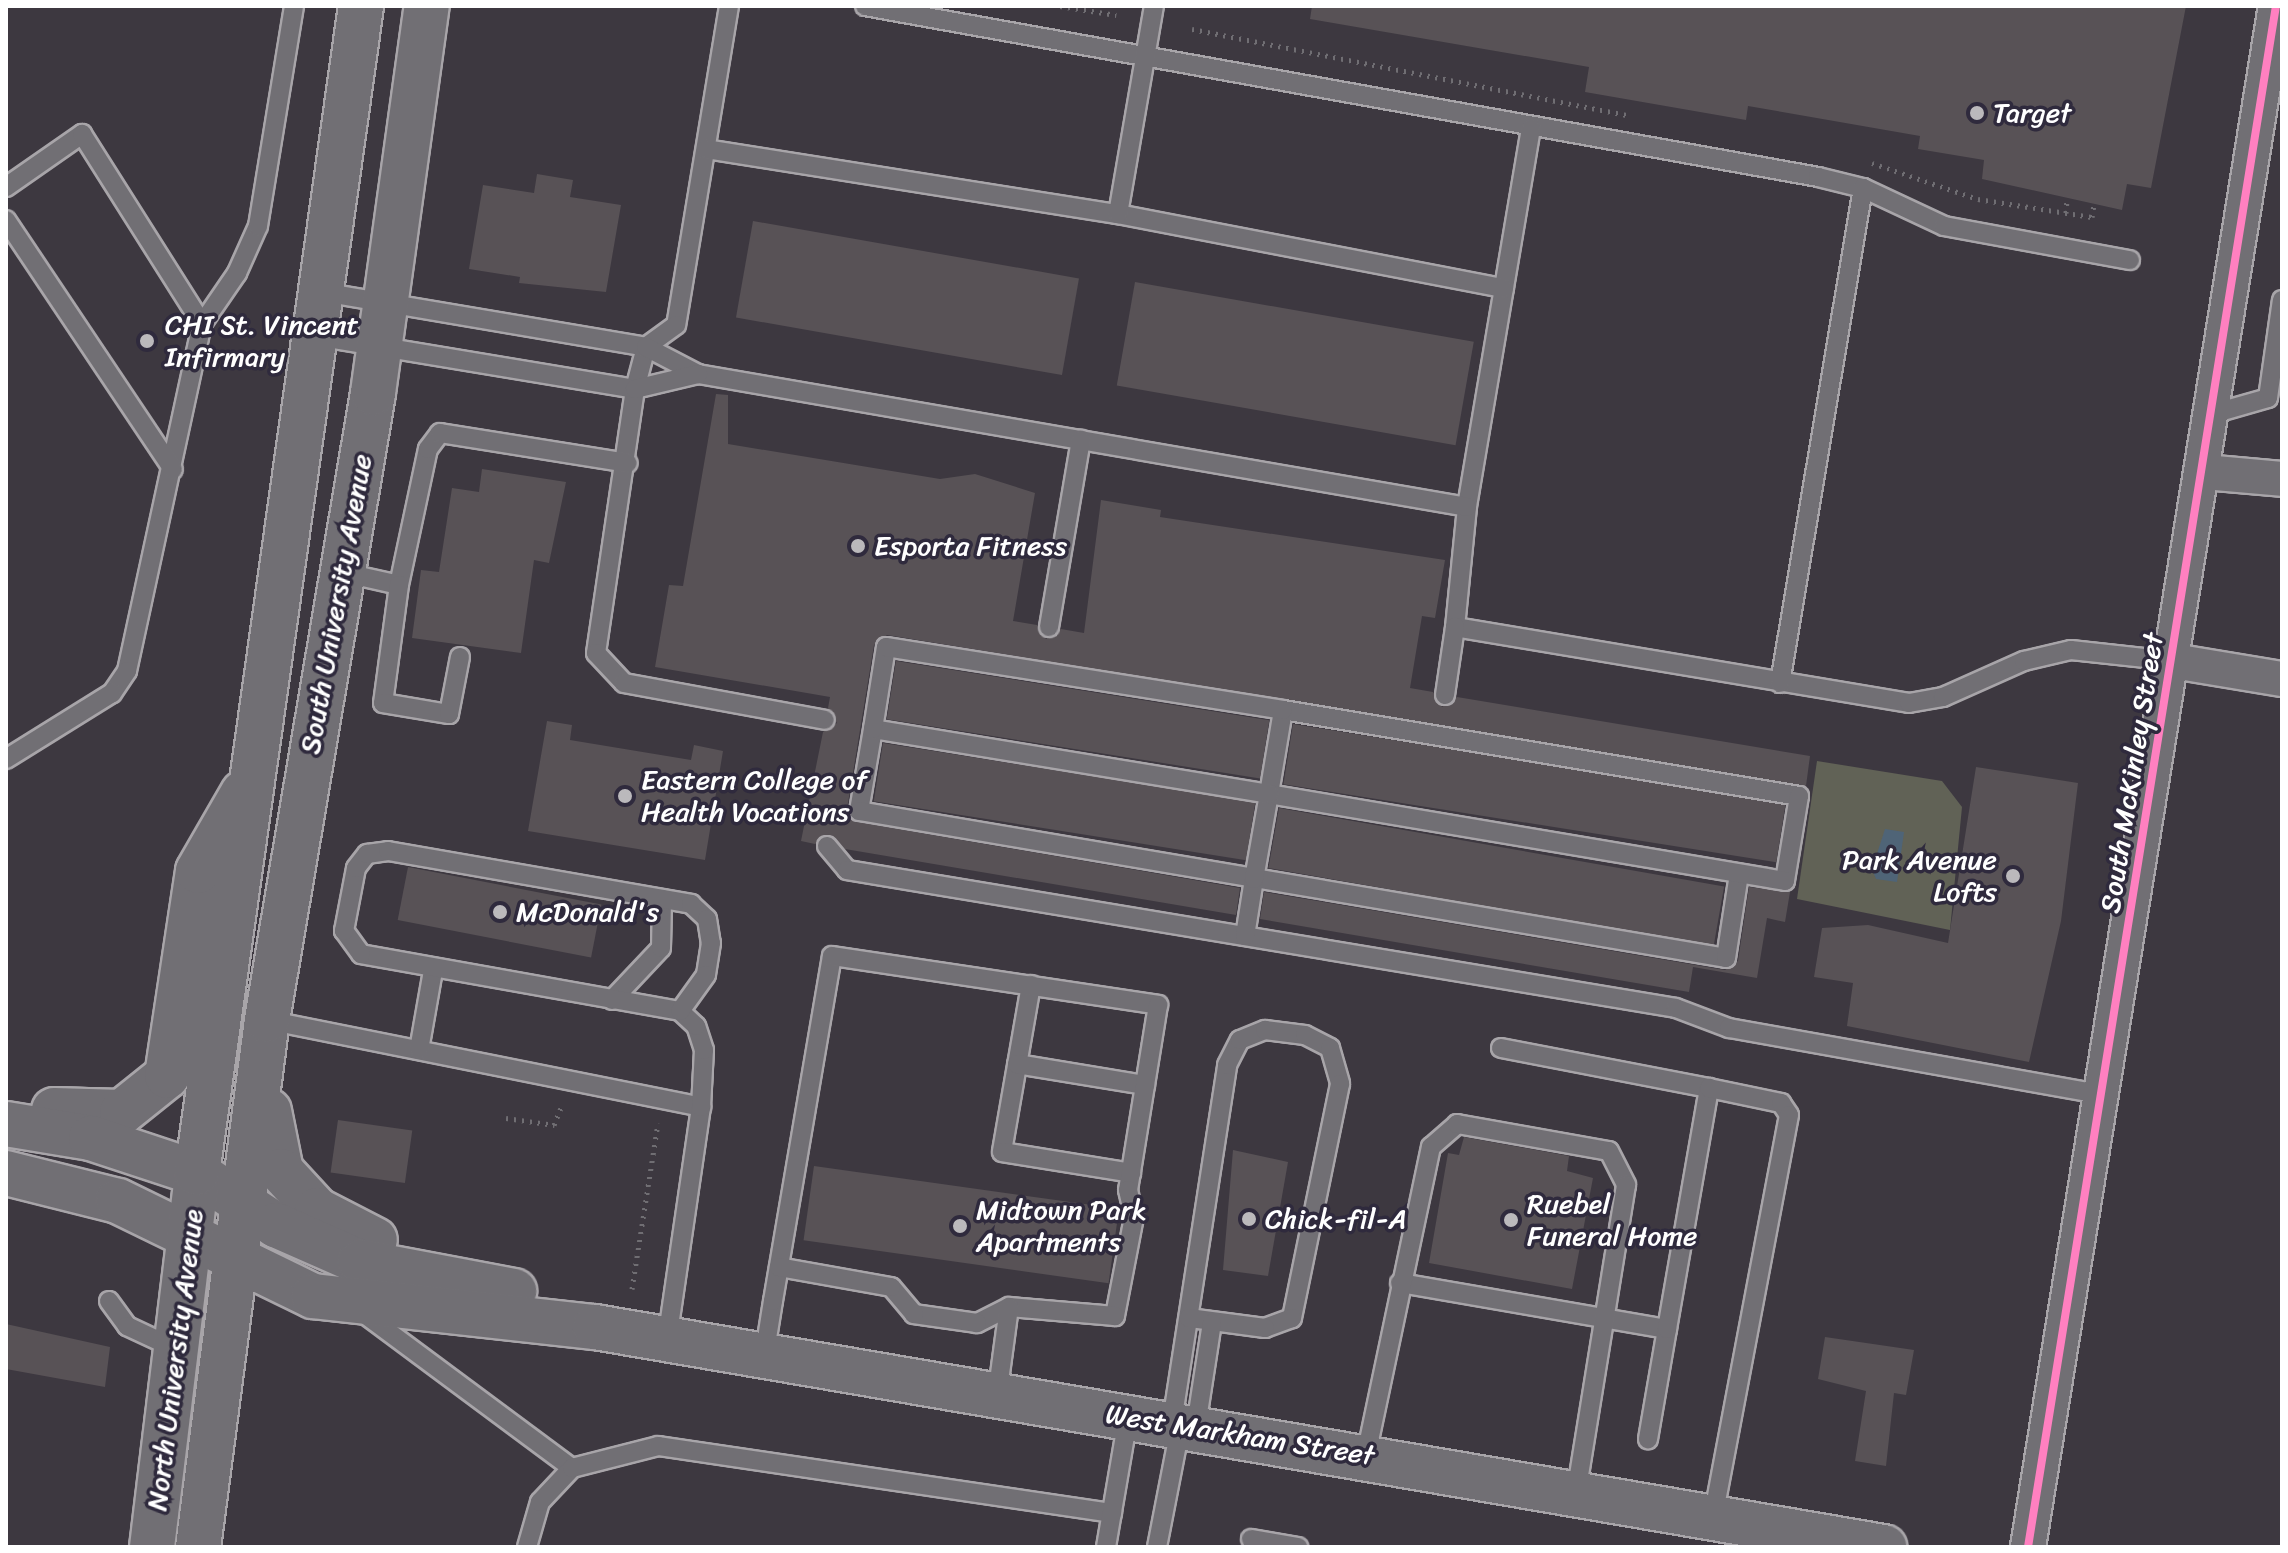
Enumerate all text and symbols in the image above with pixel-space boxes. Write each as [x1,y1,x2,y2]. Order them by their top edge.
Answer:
place label: Target [1993,96,2071,130]
marker: Target [1968,104,1986,122]
place label: CHI St. Vincent Infirmary [165,308,361,374]
marker: CHI St. Vincent Infirmary [136,330,158,352]
street label: South University Avenue [293,451,379,757]
place label: Esporta Fitness [874,529,1066,563]
marker: Esporta Fitness [849,537,867,555]
street label: South McKinley Street [2093,631,2171,915]
place label: Eastern College of Health Vocations [641,763,868,829]
marker: Eastern College of Health Vocations [616,787,634,805]
place label: Park Avenue Lofts [1843,843,1997,909]
marker: Park Avenue Lofts [2004,867,2022,885]
place label: McDonald's [516,895,659,929]
marker: McDonald's [491,903,509,921]
place label: Ruebel Funeral Home [1527,1187,1697,1253]
place label: Midtown Park Apartments [976,1193,1147,1259]
place label: Chick-fil-A [1265,1202,1407,1236]
street label: North University Avenue [140,1207,210,1513]
marker: Chick-fil-A [1240,1210,1258,1228]
marker: Ruebel Funeral Home [1502,1211,1520,1229]
marker: Midtown Park Apartments [951,1217,969,1235]
street label: West Markham Street [1104,1397,1376,1473]

